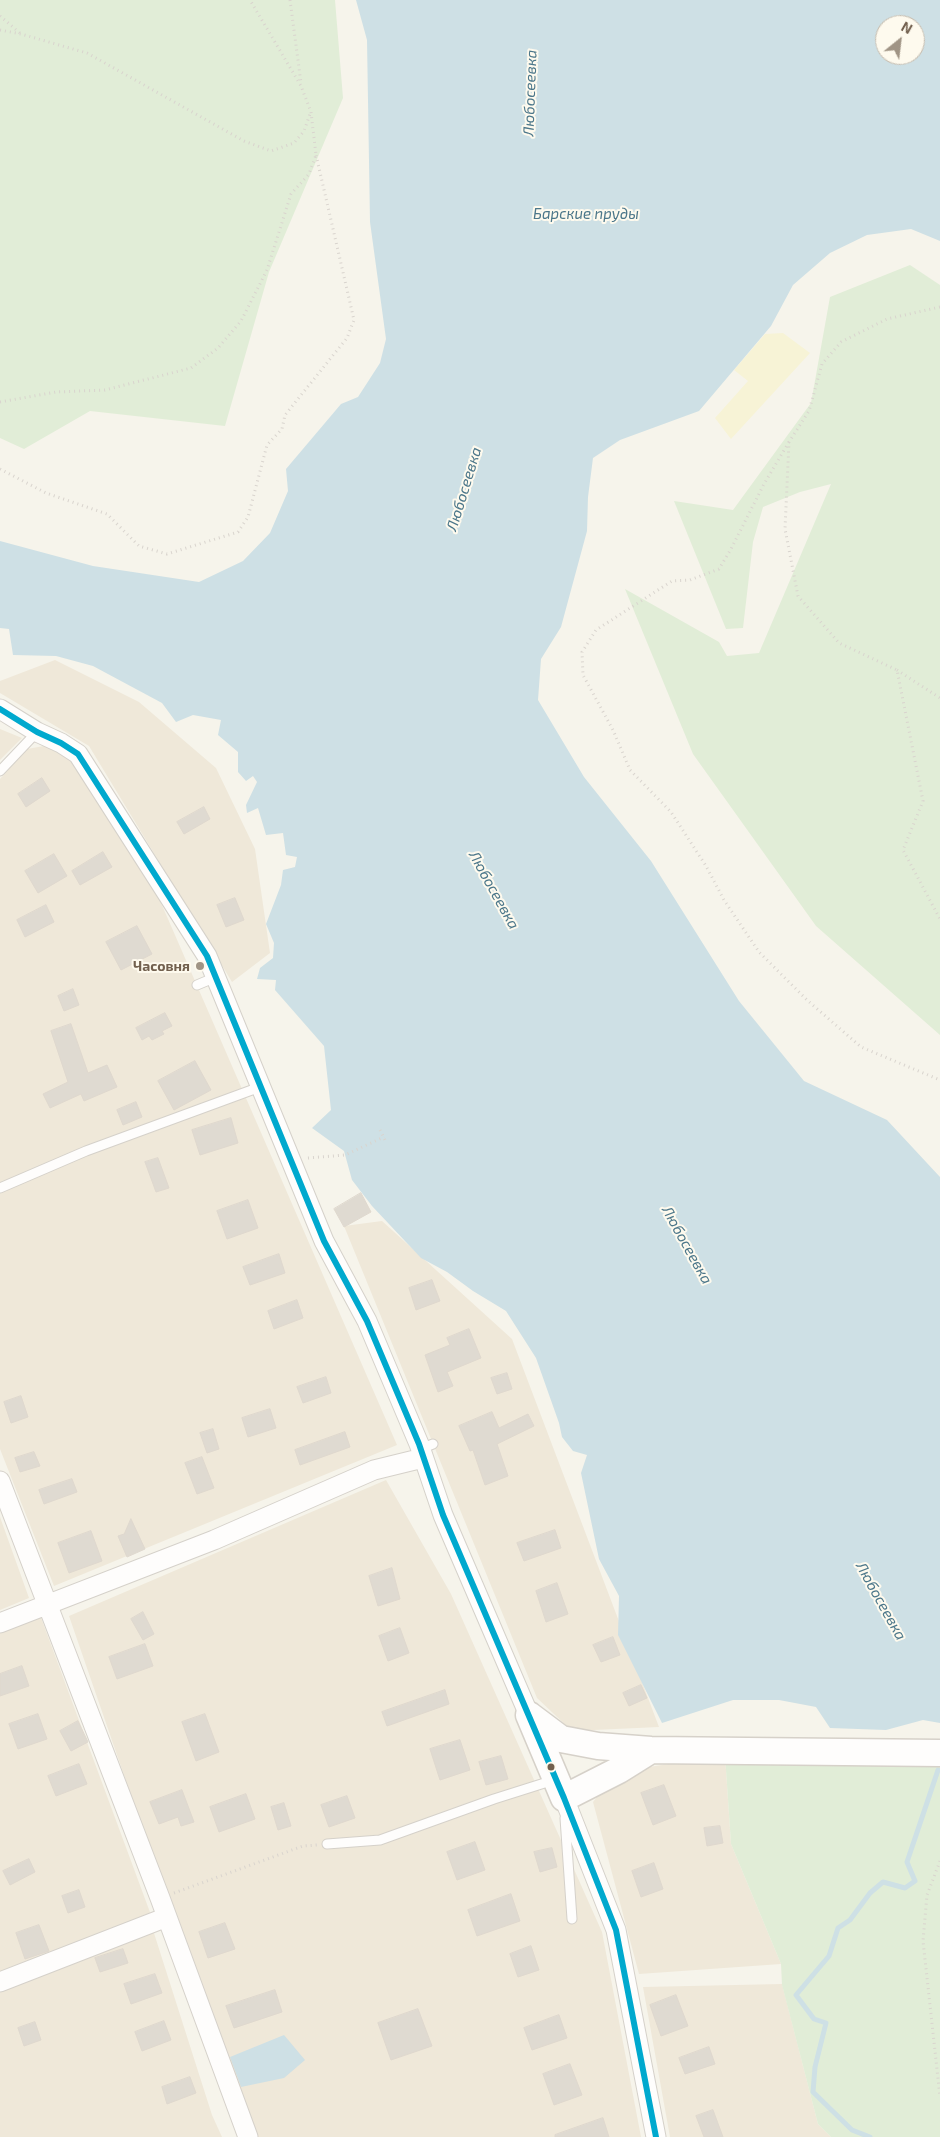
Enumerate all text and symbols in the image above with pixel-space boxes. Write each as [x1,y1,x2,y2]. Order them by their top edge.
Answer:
north arrow [875,15,925,65]
text: N [898,17,916,37]
water label: Любосеевка [519,49,541,137]
water label: Барские пруды [533,205,639,223]
water label: Любосеевка [443,445,485,533]
water label: Любосеевка [465,848,523,932]
place label: Часовня [133,958,190,974]
marker: Часовня [194,960,206,972]
water label: Любосеевка [658,1203,716,1287]
water label: Любосеевка [852,1559,910,1643]
unlabelled marker [546,1762,556,1772]

